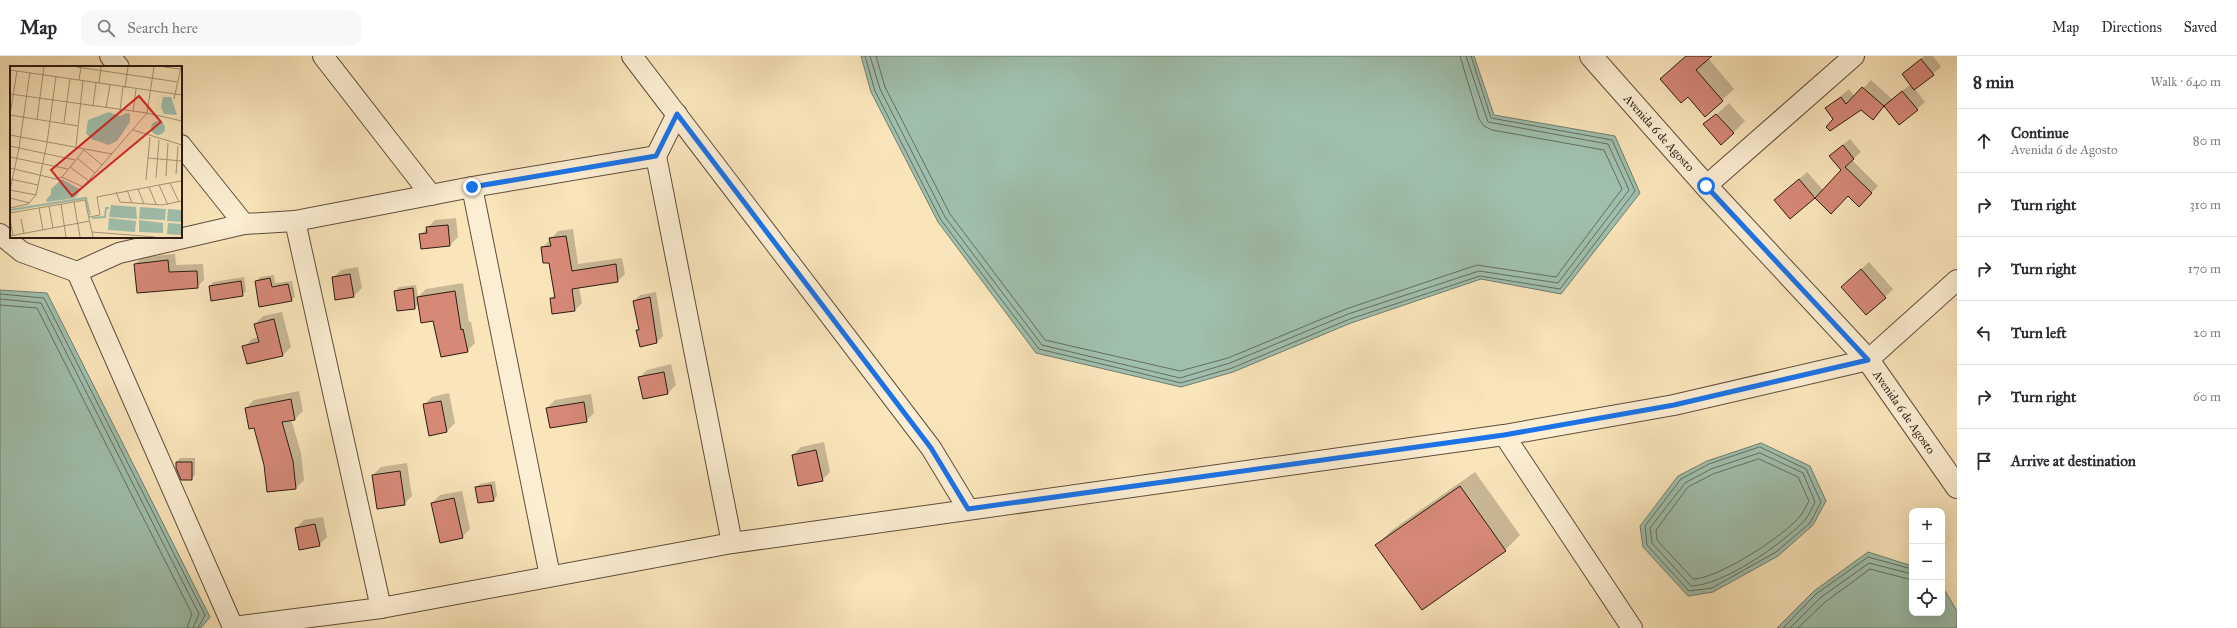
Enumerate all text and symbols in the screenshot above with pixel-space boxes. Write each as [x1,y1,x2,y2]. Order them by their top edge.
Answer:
search box [81,10,361,46]
text: Map [20,16,57,39]
icon: search [95,17,117,39]
text: Search here [127,19,198,37]
text: Map [2052,19,2079,36]
text: Directions [2101,19,2162,36]
text: Saved [2184,19,2217,36]
inset map [10,66,182,238]
text: 8 min [1973,72,2014,93]
text: Walk · 640 m [2151,74,2221,90]
street label: Avenida 6 de Agosto [1619,91,1697,175]
text: Continue [2011,124,2069,142]
icon: ahead [1973,130,1995,152]
text: 80 m [2193,133,2221,149]
text: Avenida 6 de Agosto [2011,142,2118,158]
route start [1697,177,1715,195]
route end [463,178,481,196]
icon: right [1973,194,1995,216]
text: Turn right [2011,196,2076,214]
text: 310 m [2189,197,2221,213]
icon: right [1973,258,1995,280]
text: Turn right [2011,260,2076,278]
text: 170 m [2188,261,2221,277]
icon: left [1973,322,1995,344]
text: Turn left [2011,324,2067,342]
text: 20 m [2193,325,2221,341]
street label: Avenida 6 de Agosto [1869,367,1938,457]
icon: right [1973,386,1995,408]
text: Turn right [2011,388,2076,406]
text: 60 m [2193,389,2221,405]
icon: arrive [1973,450,1995,472]
text: Arrive at destination [2011,452,2136,470]
map controls [1909,508,1945,616]
button: + [1909,508,1945,544]
button: − [1909,544,1945,580]
button: locate [1909,580,1945,616]

